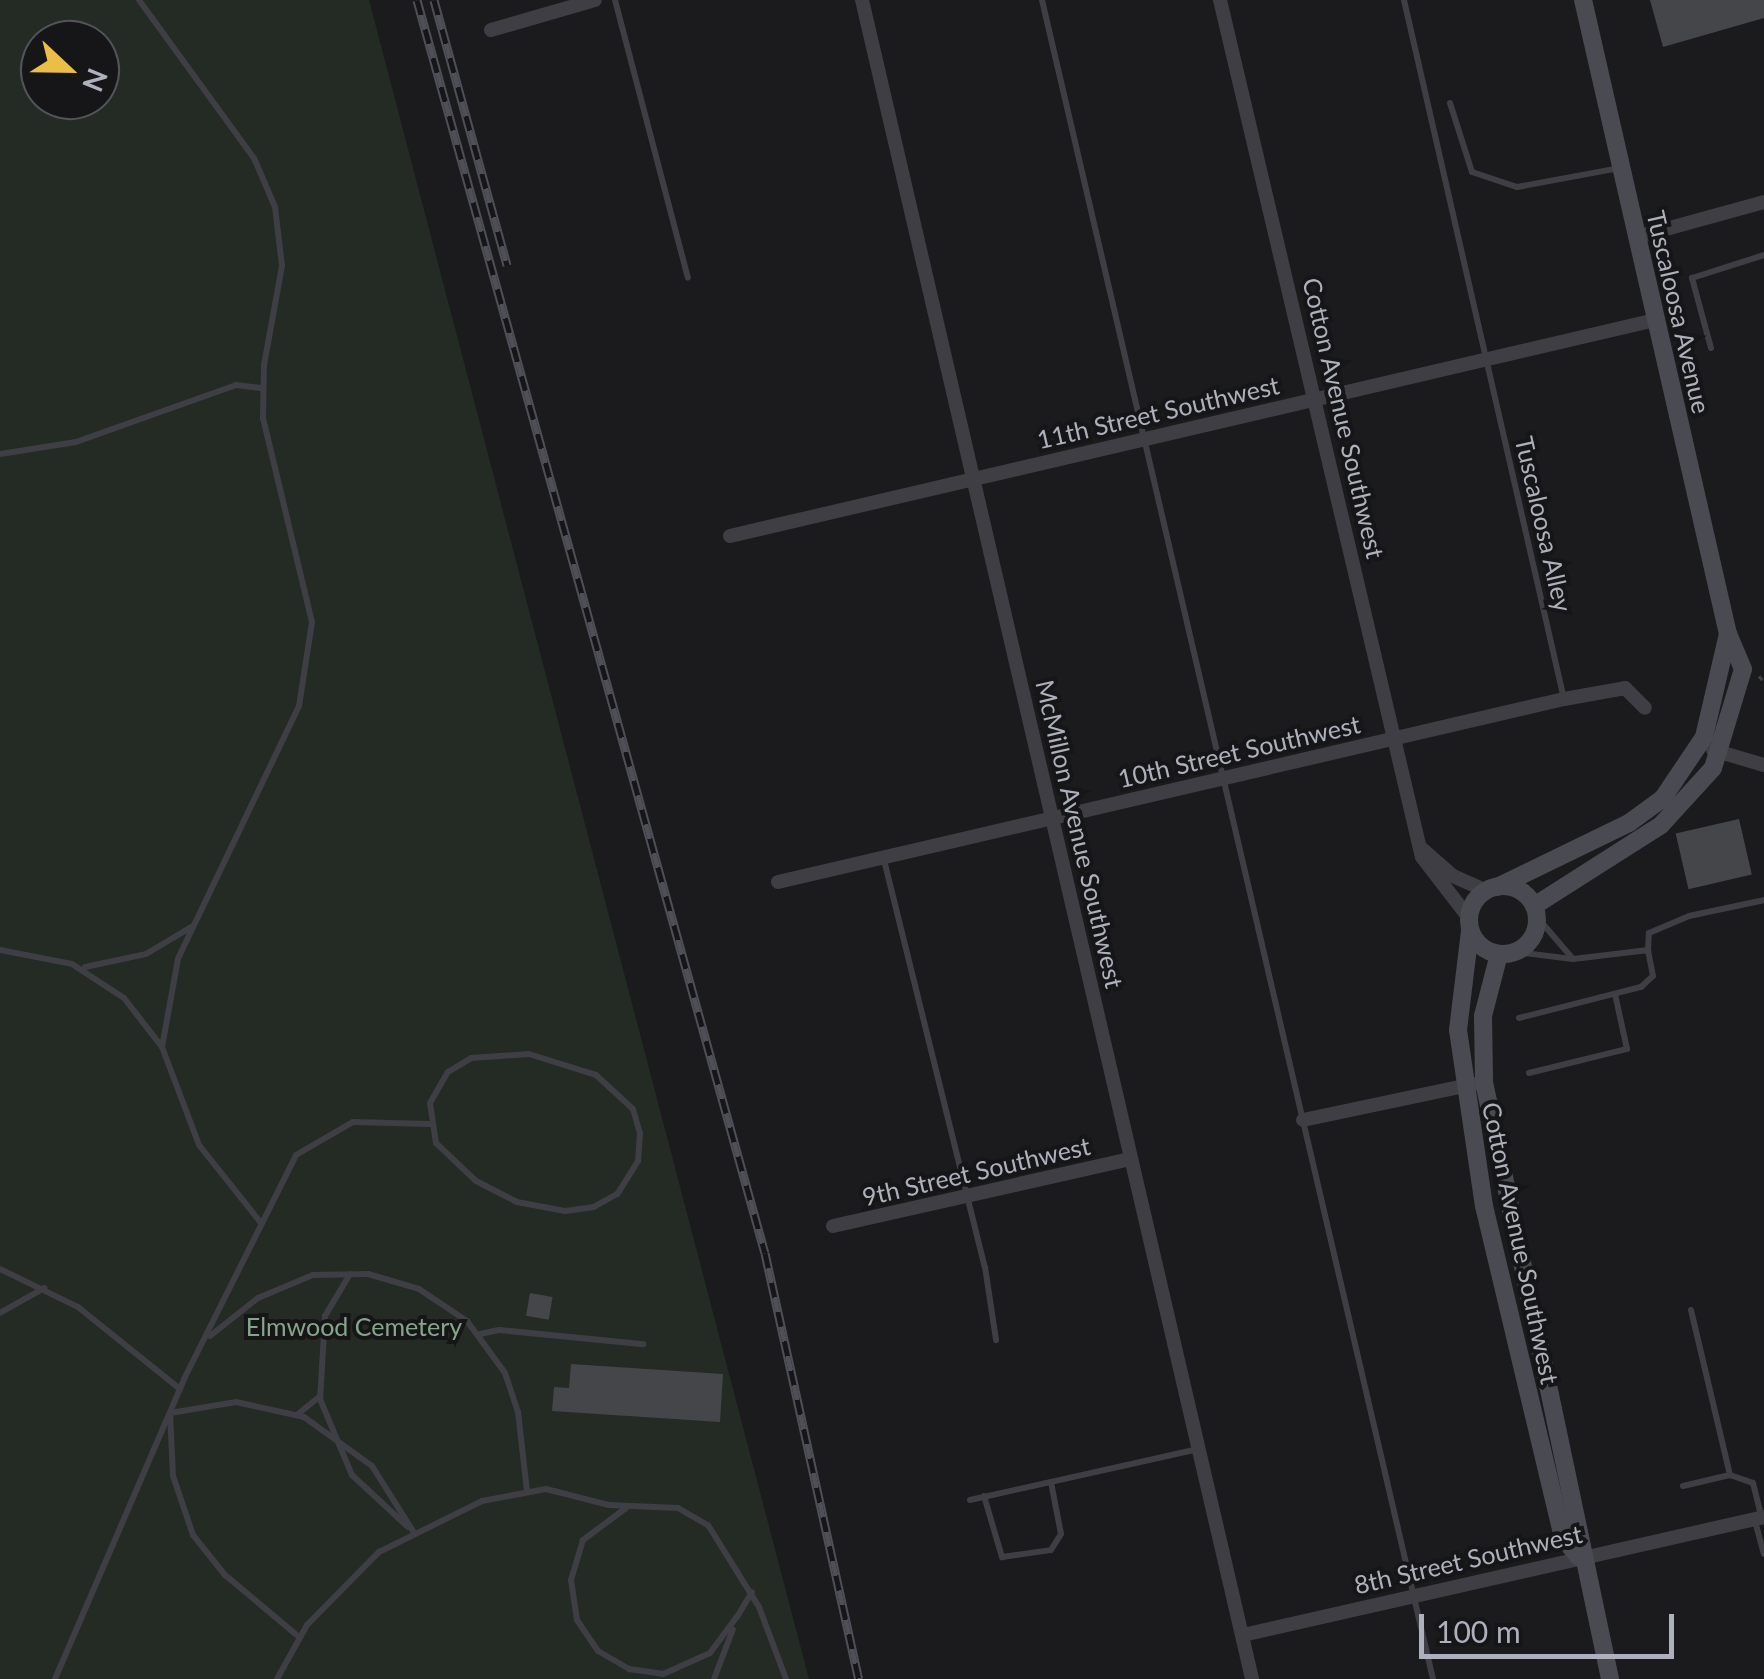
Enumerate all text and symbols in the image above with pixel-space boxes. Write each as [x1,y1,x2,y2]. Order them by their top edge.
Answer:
north arrow [20,20,120,120]
text: N [76,64,116,97]
street label: Tuscaloosa Avenue [1641,207,1717,417]
street label: Cotton Avenue Southwest [1297,274,1391,562]
street label: 11th Street Southwest [1034,370,1282,454]
street label: Tuscaloosa Alley [1509,433,1579,615]
street label: McMillon Avenue Southwest [1030,677,1130,991]
street label: 10th Street Southwest [1115,709,1363,793]
street label: Cotton Avenue Southwest [1476,1099,1566,1387]
street label: 9th Street Southwest [859,1130,1093,1212]
park label: Elmwood Cemetery [246,1311,462,1341]
street label: 8th Street Southwest [1351,1518,1585,1600]
scale bar [1424,1594,1679,1656]
text: 100 m [1436,1613,1521,1649]

